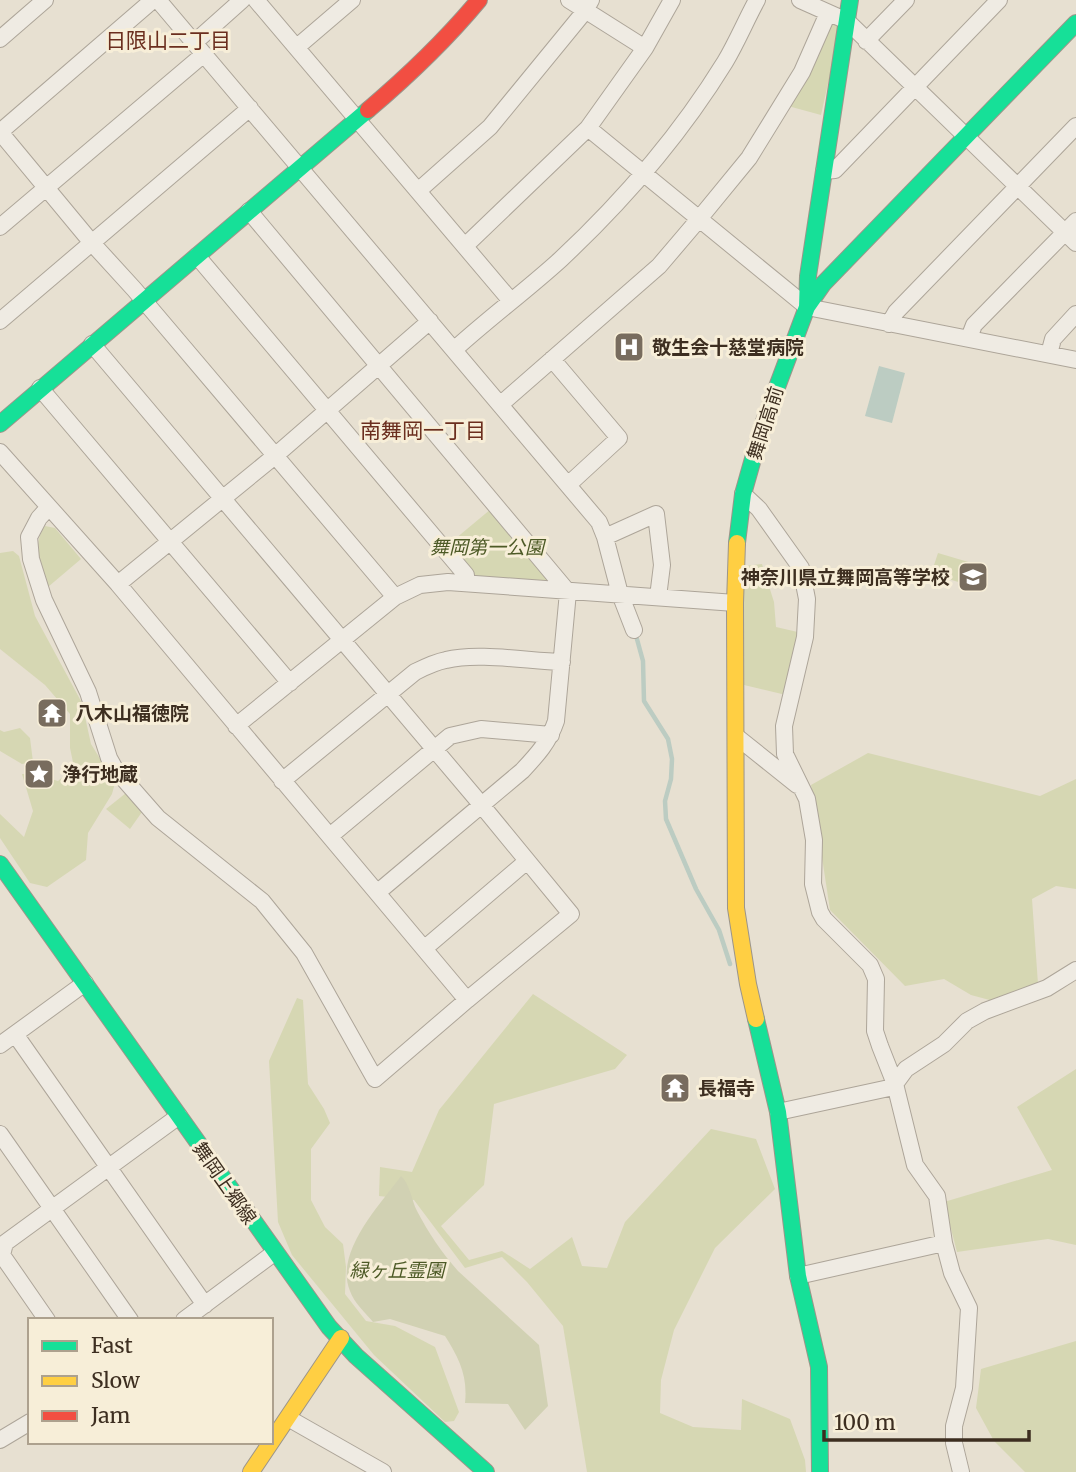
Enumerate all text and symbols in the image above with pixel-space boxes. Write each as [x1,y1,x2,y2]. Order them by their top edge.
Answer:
district label: 日限山二丁目 [105,27,231,54]
hospital icon: 敬生会十慈堂病院 [612,330,646,364]
place label: 敬生会十慈堂病院 [652,335,804,359]
street label: 舞岡高前 [742,383,788,463]
district label: 南舞岡一丁目 [360,417,486,444]
park label: 舞岡第一公園 [430,535,547,559]
school or university icon: 神奈川県立舞岡高等学校 [956,560,990,594]
place label: 神奈川県立舞岡高等学校 [741,565,950,589]
temple icon: 八木山福徳院 [35,696,69,730]
place label: 八木山福徳院 [75,701,189,725]
place icon: 浄行地蔵 [22,757,56,791]
place label: 浄行地蔵 [62,762,138,786]
temple icon: 長福寺 [658,1071,692,1105]
place label: 長福寺 [698,1076,755,1100]
street label: 舞岡上郷線 [188,1137,262,1229]
park label: 緑ヶ丘霊園 [349,1258,447,1282]
legend [28,1318,273,1444]
text: Fast [91,1332,133,1359]
text: Slow [91,1367,140,1394]
scale bar [824,1398,1029,1442]
text: Jam [90,1402,130,1429]
text: 100 m [834,1409,896,1436]

